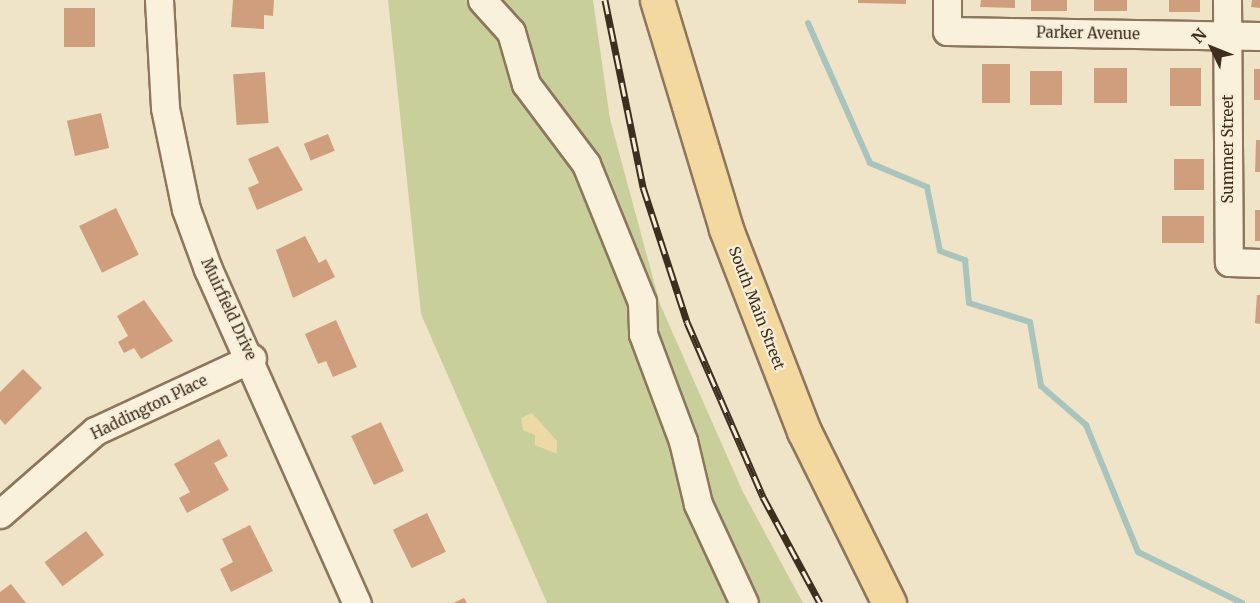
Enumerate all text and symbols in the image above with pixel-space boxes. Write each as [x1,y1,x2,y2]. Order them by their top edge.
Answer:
north arrow [1182,18,1242,78]
street label: Parker Avenue [1036,23,1140,43]
text: N [1187,24,1210,47]
street label: Summer Street [1219,95,1237,203]
street label: South Main Street [725,244,789,372]
street label: Muirfield Drive [198,255,260,363]
street label: Haddington Place [88,371,210,443]

